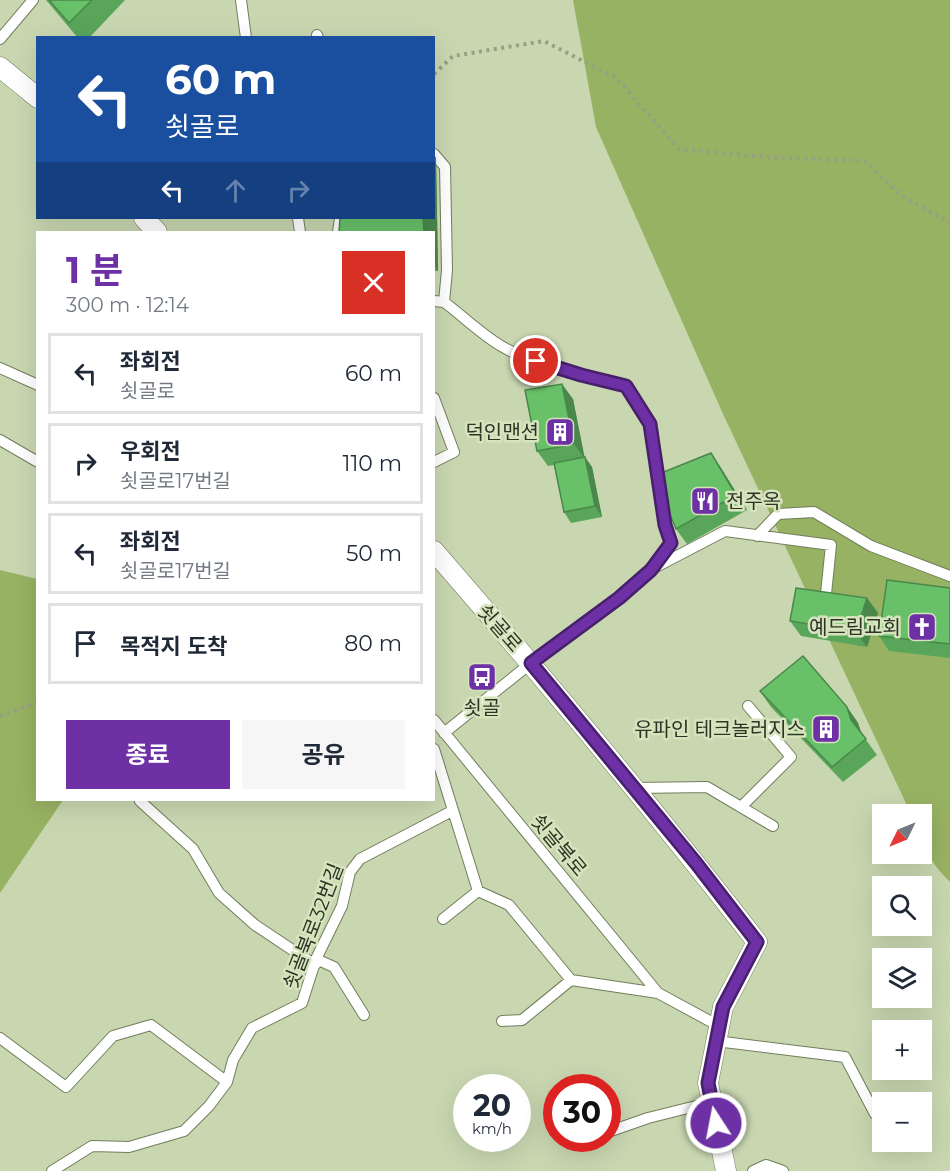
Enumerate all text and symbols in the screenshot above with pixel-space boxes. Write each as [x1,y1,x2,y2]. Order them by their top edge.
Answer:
text: 60 m [165,53,276,105]
icon: left [66,60,144,138]
text: 쇳골로 [165,110,240,143]
icon: left [156,174,189,207]
icon: ahead [219,174,252,207]
icon: right [282,174,315,207]
text: 1 분 [66,248,123,292]
button: close [342,251,405,314]
text: 300 m · 12:14 [66,293,189,317]
pin [510,335,561,386]
icon: arrive [519,344,552,377]
text: 좌회전 [120,348,181,375]
icon: left [69,357,102,390]
text: 60 m [345,360,402,387]
text: 쇳골로 [120,379,175,403]
building icon: 덕인맨션 [544,416,576,448]
place label: 덕인맨션 [465,420,539,444]
text: 우회전 [120,438,181,465]
icon: right [69,447,102,480]
text: 110 m [342,450,402,477]
text: 쇳골로17번길 [120,469,231,493]
restaurant icon: 전주옥 [689,485,721,517]
place label: 전주옥 [726,489,781,513]
text: 좌회전 [120,528,181,555]
icon: left [69,537,102,570]
text: 50 m [346,540,402,567]
text: 쇳골로17번길 [120,559,231,583]
street label: 쇳골로 [473,599,527,657]
church icon: 예드림교회 [906,611,938,643]
place label: 예드림교회 [809,615,901,639]
icon: arrive [69,627,102,660]
text: 80 m [344,630,402,657]
text: 목적지 도착 [120,633,227,660]
bus stop icon: 쇳골 [466,661,498,693]
place label: 쇳골 [464,696,500,720]
building icon: 유파인 테크놀러지스 [810,713,842,745]
place label: 유파인 테크놀러지스 [634,717,805,741]
button: 종료 [66,720,230,789]
button: 공유 [242,720,405,789]
north arrow [872,804,932,864]
map controls [872,804,932,1152]
street label: 쇳골북로 [526,809,592,881]
street label: 쇳골북로32번길 [278,860,348,992]
button: search [872,876,932,936]
button: layers [872,948,932,1008]
button: + [872,1020,932,1080]
speed limit sign: 30 [543,1074,621,1152]
text: 20 [473,1087,511,1124]
position arrow [684,1091,748,1155]
button: − [872,1092,932,1152]
text: km/h [472,1119,512,1138]

